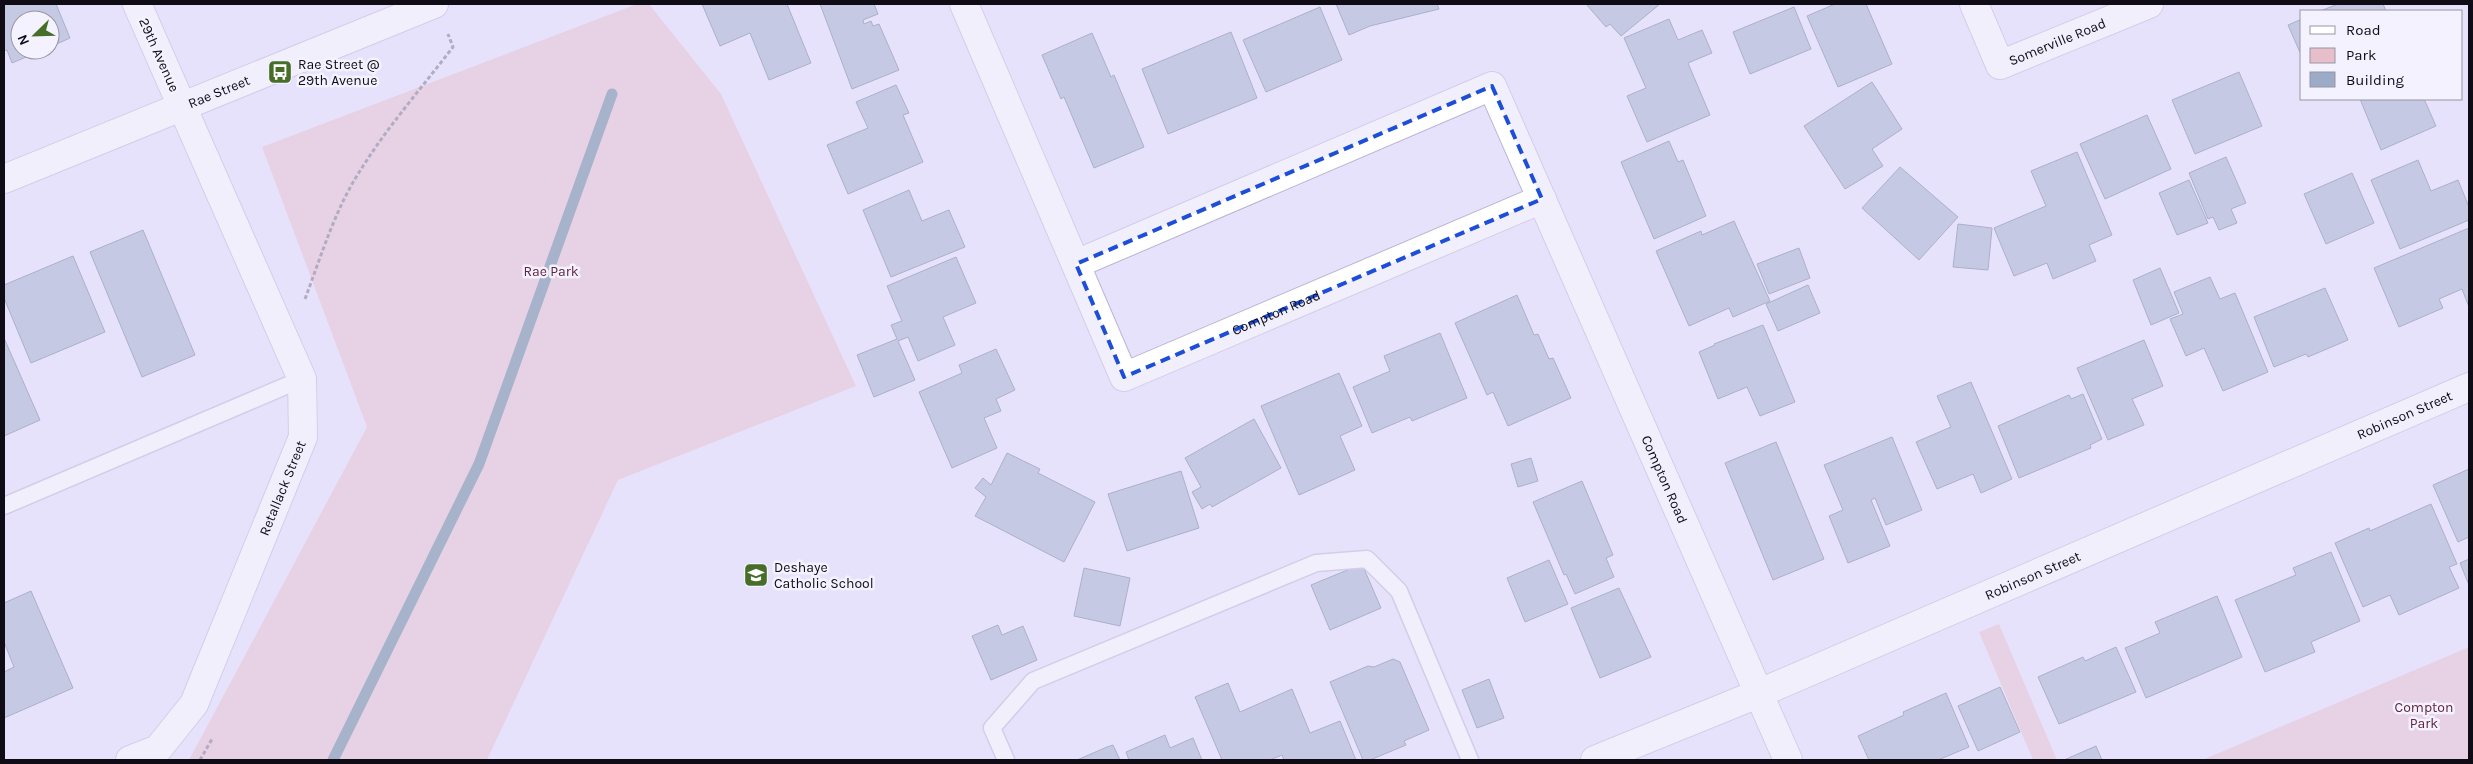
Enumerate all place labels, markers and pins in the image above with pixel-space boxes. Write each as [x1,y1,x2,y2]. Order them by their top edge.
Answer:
place label: Rae Street @ 29th Avenue [298,56,380,89]
bus stop icon: Rae Street @ 29th Avenue [267,59,293,85]
place label: Deshaye Catholic School [774,559,874,592]
school or university icon: Deshaye Catholic School [743,562,769,588]

